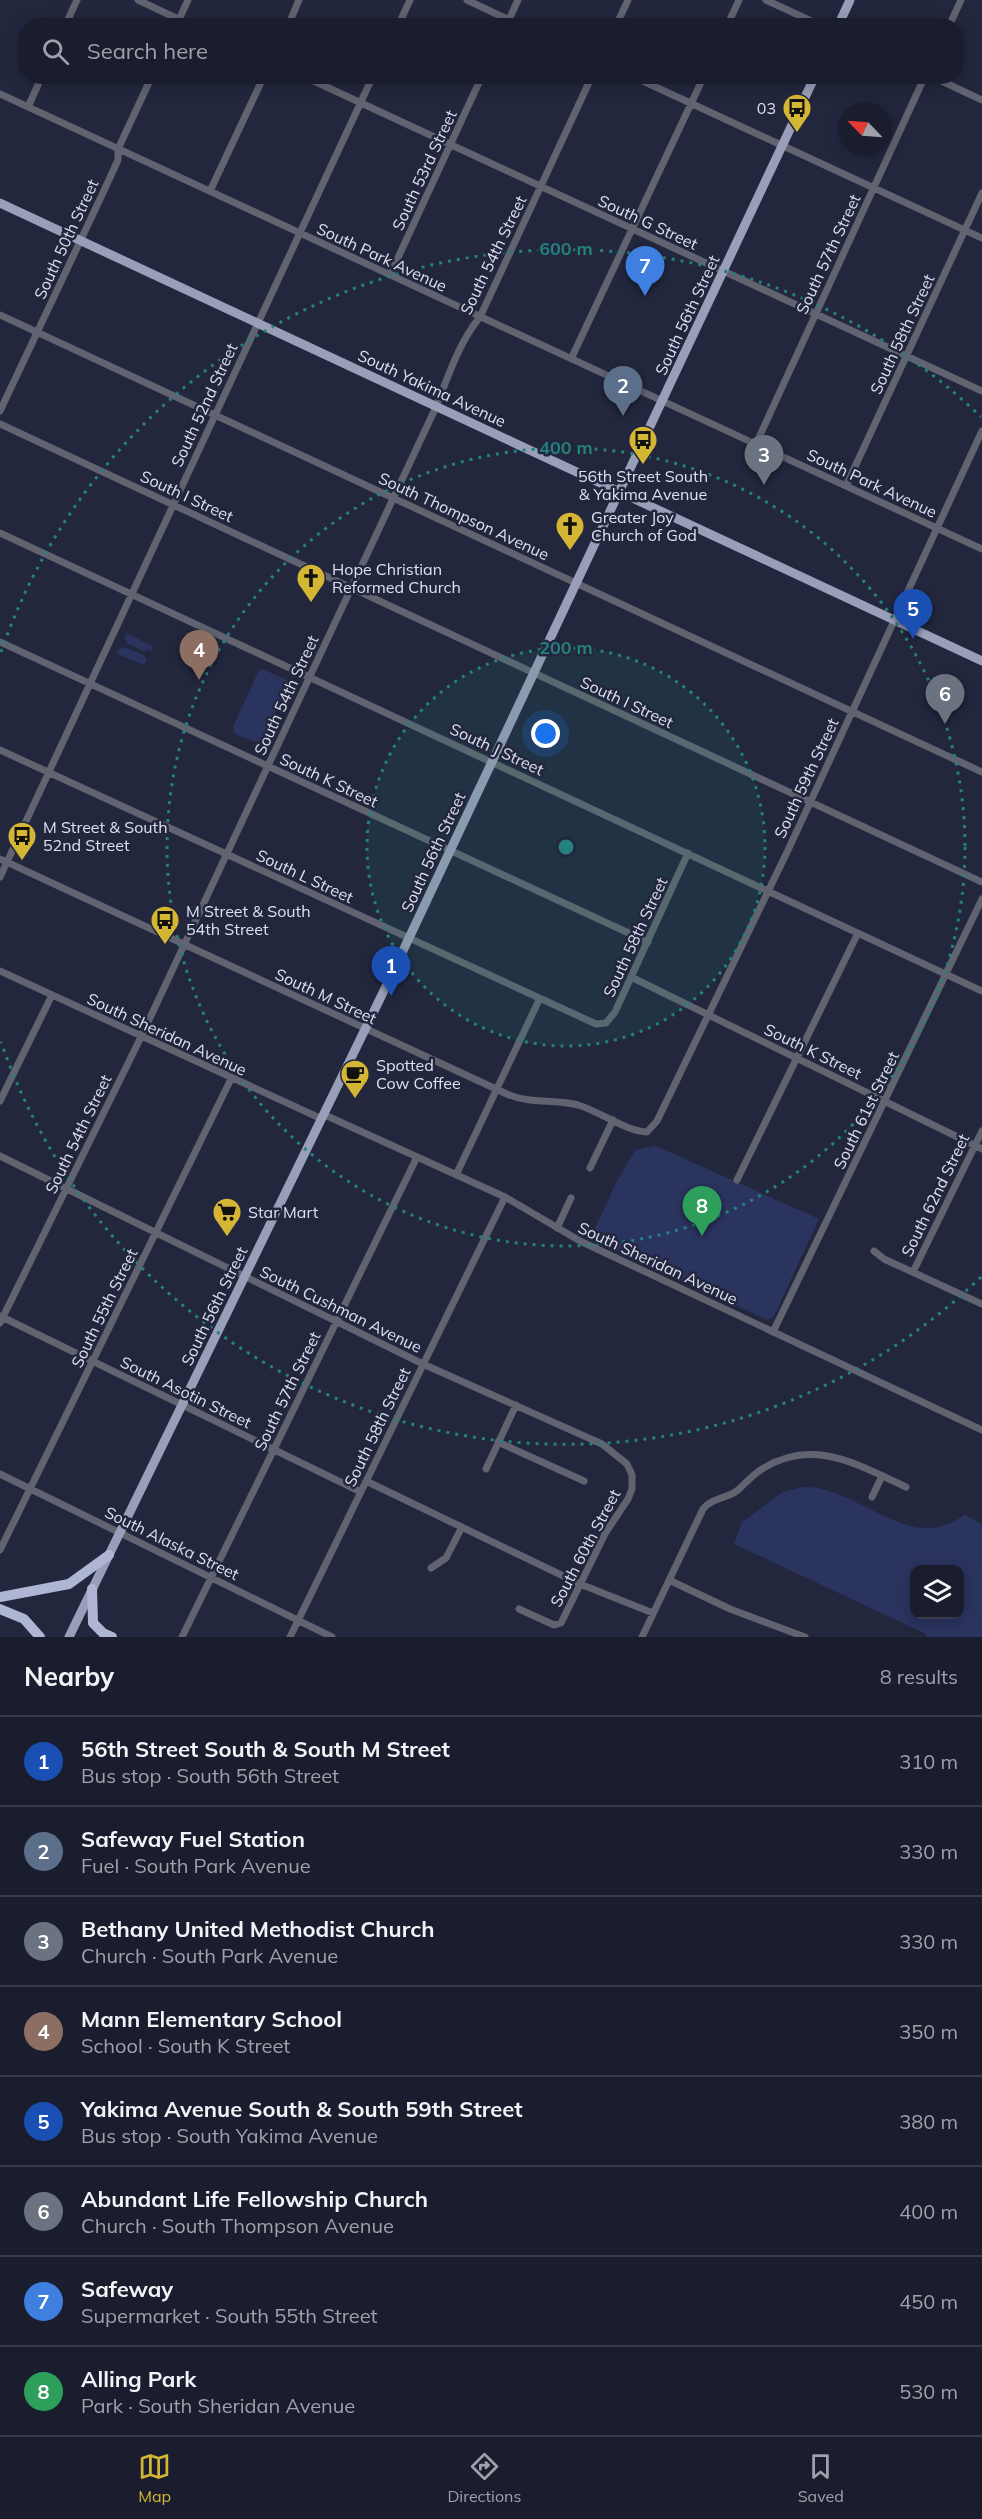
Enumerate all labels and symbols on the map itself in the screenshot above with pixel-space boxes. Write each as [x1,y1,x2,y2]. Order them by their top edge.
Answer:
bus stop icon: 03 [781,92,813,134]
place label: 03 [757,98,776,118]
north arrow [838,102,892,156]
street label: South 53rd Street [387,106,461,233]
street label: South 50th Street [29,175,103,302]
street label: South G Street [595,190,701,254]
street label: South 57th Street [791,190,865,317]
street label: South 54th Street [455,192,531,318]
street label: South Park Avenue [314,218,450,296]
text: 600 m [539,237,593,260]
pin: 7 [626,246,664,296]
street label: South 56th Street [650,251,724,378]
street label: South 58th Street [865,270,939,397]
street label: South 52nd Street [167,340,242,470]
street label: South Yakima Avenue [355,345,509,431]
pin: 2 [604,366,642,416]
bus stop icon: 56th Street South & Yakima Avenue [627,424,659,466]
text: 400 m [539,436,593,459]
pin: 3 [744,436,783,485]
street label: South Park Avenue [804,444,940,522]
street label: South I Street [137,466,237,526]
place label: 56th Street South & Yakima Avenue [578,466,708,504]
street label: South Thompson Avenue [376,468,552,564]
place label: Greater Joy Church of God [591,507,697,545]
church icon: Greater Joy Church of God [554,510,586,552]
place label: Hope Christian Reformed Church [332,559,461,597]
church icon: Hope Christian Reformed Church [295,562,327,604]
pin: 5 [894,590,932,639]
pin: 4 [180,630,218,680]
street label: South 54th Street [249,631,323,758]
text: 200 m [539,636,593,659]
street label: South I Street [577,672,677,732]
pin: 6 [926,674,964,724]
street label: South 59th Street [769,714,843,841]
street label: South J Street [447,719,547,780]
your location [531,719,560,748]
street label: South K Street [277,749,382,812]
street label: South 56th Street [396,788,470,915]
place label: M Street & South 52nd Street [43,817,168,855]
bus stop icon: M Street & South 52nd Street [6,820,38,862]
centre of rings [556,837,576,857]
street label: South L Street [253,845,357,907]
street label: South 58th Street [598,873,672,1000]
place label: M Street & South 54th Street [186,901,311,939]
bus stop icon: M Street & South 54th Street [149,904,181,946]
pin: 1 [372,946,410,996]
street label: South M Street [272,964,380,1028]
street label: South Sheridan Avenue [84,988,250,1080]
street label: South K Street [761,1019,865,1083]
street label: South 61st Street [829,1047,903,1172]
place label: Spotted Cow Coffee [376,1055,461,1093]
cafe icon: Spotted Cow Coffee [339,1058,371,1100]
street label: South 54th Street [40,1071,116,1197]
street label: South 62nd Street [897,1130,974,1260]
pin: 8 [682,1186,722,1236]
supermarket icon: Star Mart [211,1196,243,1238]
place label: Star Mart [248,1202,319,1222]
street label: South Sheridan Avenue [575,1217,741,1309]
street label: South 56th Street [176,1243,252,1369]
street label: South 55th Street [66,1245,142,1371]
street label: South Cushman Avenue [257,1261,425,1357]
street label: South 57th Street [249,1328,325,1454]
street label: South Asotin Street [117,1352,255,1433]
street label: South 58th Street [339,1364,415,1490]
street label: South 60th Street [546,1486,625,1610]
street label: South Alaska Street [102,1502,243,1584]

